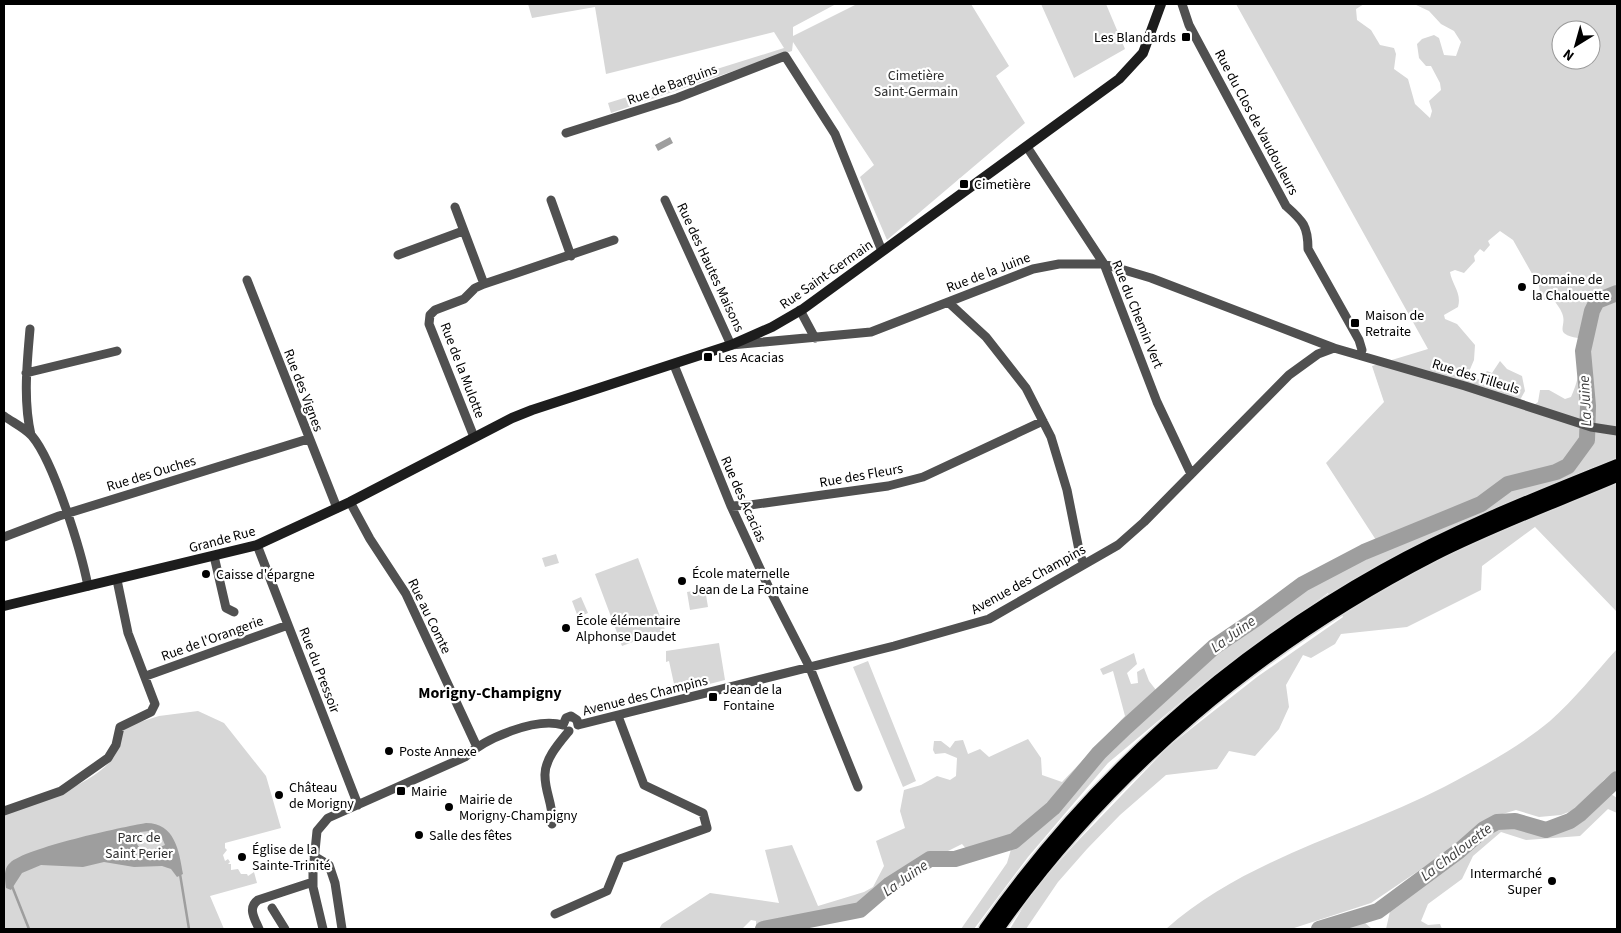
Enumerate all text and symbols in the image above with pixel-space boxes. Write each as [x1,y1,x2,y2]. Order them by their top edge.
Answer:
north arrow [1551,20,1601,70]
place label: Les Blandards [1094,28,1176,48]
marker: Les Blandards [1180,31,1192,43]
text: N [1559,44,1579,65]
street label: Rue du Clos de Vaudouleurs [1209,46,1303,199]
street label: Rue de Barguins [625,59,720,110]
park label: Cimetière Saint-Germain [874,66,958,102]
place label: Cimetière [974,175,1031,195]
marker: Cimetière [958,178,970,190]
street label: Rue des Hautes Maisons [671,200,749,335]
street label: Rue Saint-Germain [776,235,877,315]
street label: Rue de la Juine [943,248,1033,298]
street label: Rue du Chemin Vert [1106,257,1168,372]
place label: Domaine de la Chalouette [1532,270,1610,306]
marker: Domaine de la Chalouette [1516,281,1528,293]
place label: Maison de Retraite [1365,306,1424,342]
marker: Maison de Retraite [1349,317,1361,329]
street label: Rue de la Mulotte [435,320,490,421]
street label: Rue des Vignes [278,346,328,435]
place label: Les Acacias [718,348,784,368]
marker: Les Acacias [702,351,714,363]
street label: Rue des Tilleuls [1429,354,1522,400]
water label: La Juine [1574,375,1597,427]
street label: Rue des Ouches [104,451,199,497]
street label: Rue des Acacias [715,453,771,546]
street label: Rue des Fleurs [818,459,905,493]
street label: Grande Rue [187,522,258,558]
street label: Avenue des Champins [968,540,1090,620]
place label: École maternelle Jean de La Fontaine [692,564,809,600]
place label: Caisse d'épargne [216,565,315,585]
marker: Caisse d'épargne [200,568,212,580]
street label: Rue au Comte [402,575,456,657]
marker: École maternelle Jean de La Fontaine [676,575,688,587]
street label: Rue de l'Orangerie [158,611,266,667]
place label: École élémentaire Alphonse Daudet [576,611,681,647]
water label: La Juine [1206,611,1260,658]
marker: École élémentaire Alphonse Daudet [560,622,572,634]
street label: Rue du Pressoir [293,624,345,716]
street label: Avenue des Champins [581,671,710,721]
place label: Jean de la Fontaine [723,680,782,716]
district label: Morigny-Champigny [418,682,562,704]
marker: Jean de la Fontaine [707,691,719,703]
place label: Poste Annexe [399,742,477,762]
marker: Poste Annexe [383,745,395,757]
place label: Château de Morigny [289,778,354,814]
place label: Mairie [411,782,447,802]
marker: Mairie [395,785,407,797]
marker: Château de Morigny [273,789,285,801]
place label: Mairie de Morigny-Champigny [459,790,578,826]
marker: Mairie de Morigny-Champigny [443,801,455,813]
water label: La Chalouette [1416,818,1497,886]
place label: Salle des fêtes [429,826,512,846]
park label: Parc de Saint Perier [105,828,173,864]
marker: Salle des fêtes [413,829,425,841]
place label: Église de la Sainte-Trinité [252,840,331,876]
marker: Église de la Sainte-Trinité [236,851,248,863]
water label: La Juine [878,855,932,902]
place label: Intermarché Super [1470,864,1542,900]
marker: Intermarché Super [1546,875,1558,887]

